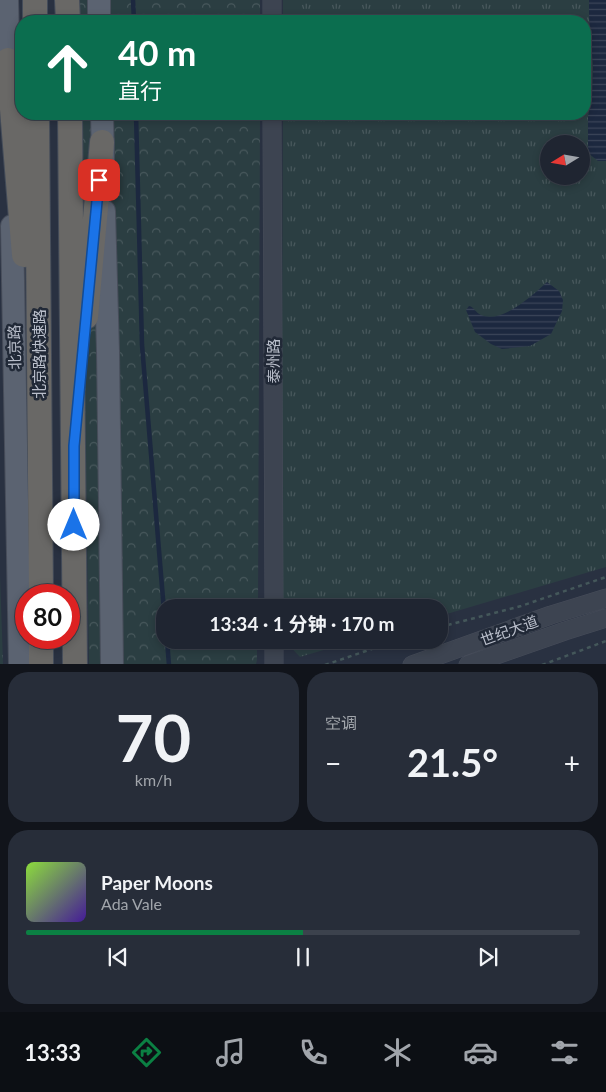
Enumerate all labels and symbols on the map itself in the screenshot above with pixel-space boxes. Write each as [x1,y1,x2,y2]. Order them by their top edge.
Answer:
north arrow [540,135,590,185]
pin [78,159,120,201]
street label: 北京路快速路 [30,309,48,399]
street label: 北京路 [5,324,23,370]
street label: 泰州路 [264,338,282,384]
position arrow [47,498,99,550]
speed limit sign: 80 [15,584,80,649]
street label: 世纪大道 [478,611,540,649]

